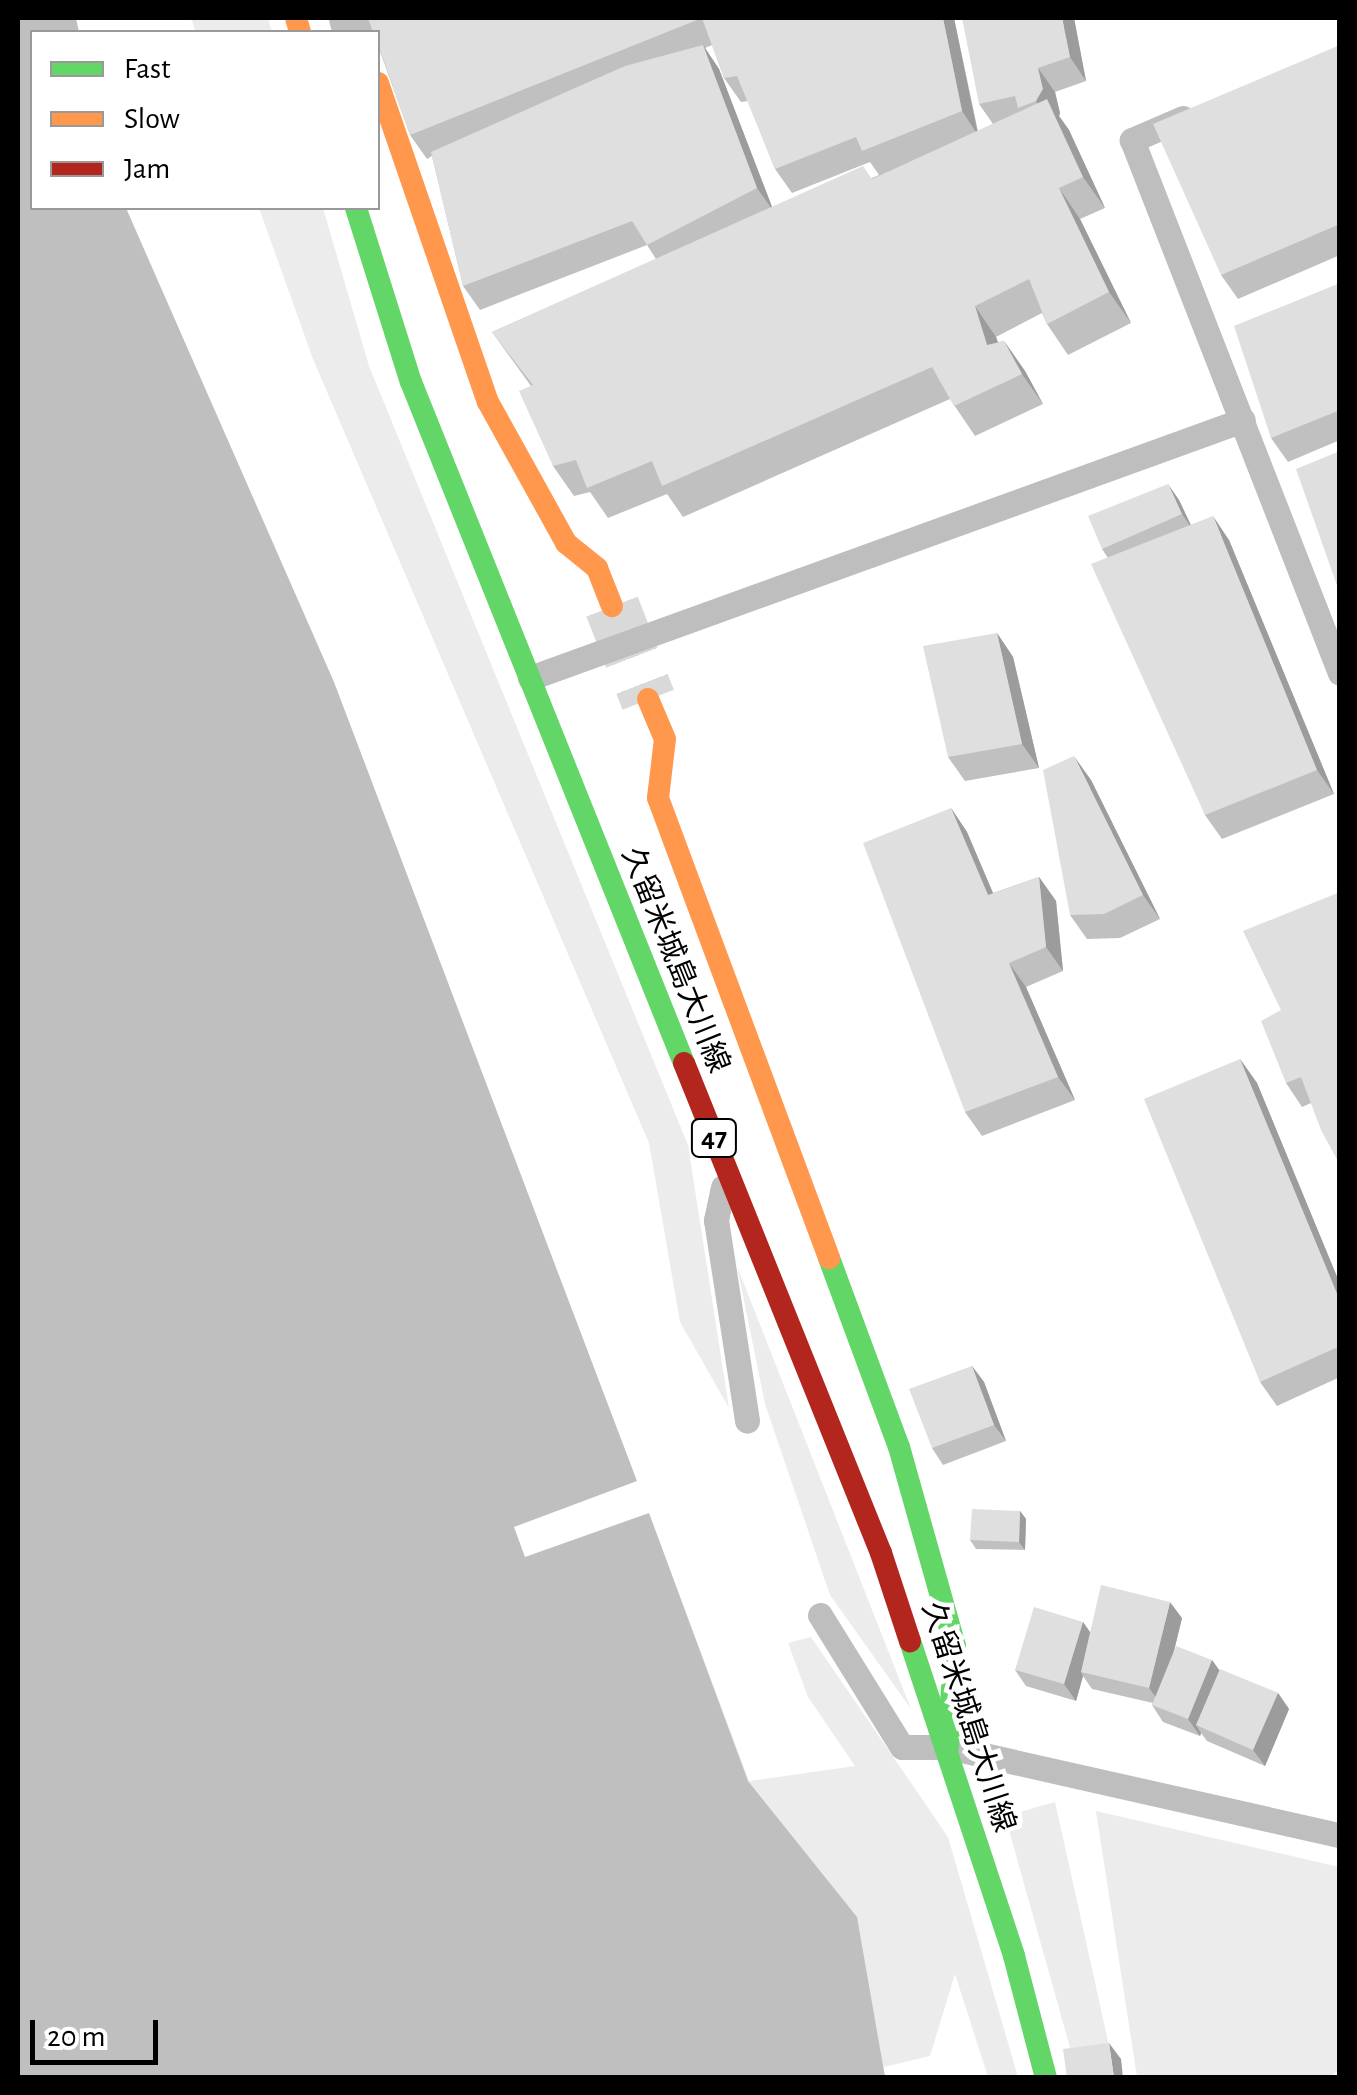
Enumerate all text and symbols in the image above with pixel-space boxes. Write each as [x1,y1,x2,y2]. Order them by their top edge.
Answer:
legend [30,30,380,210]
text: Fast [124,54,171,84]
text: Slow [124,104,180,134]
text: Jam [124,154,170,184]
street label: 久留米城島大川線 [613,842,737,1078]
road number: 47 [689,1115,739,1161]
street label: 久留米城島大川線 [914,1597,1022,1837]
scale bar [35,2000,162,2062]
text: 20 m [47,2022,105,2052]

